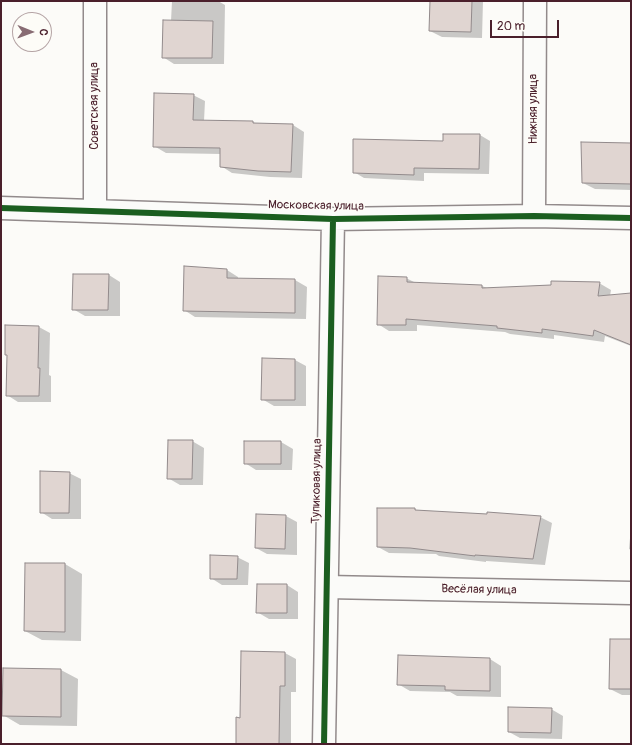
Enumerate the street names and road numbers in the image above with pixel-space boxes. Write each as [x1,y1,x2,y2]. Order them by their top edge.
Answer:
street label: Советская улица [88,62,102,150]
street label: Нижняя улица [527,74,541,144]
street label: Московская улица [268,198,364,214]
street label: Тупиковая улица [309,438,325,524]
street label: Весёлая улица [441,582,517,598]

